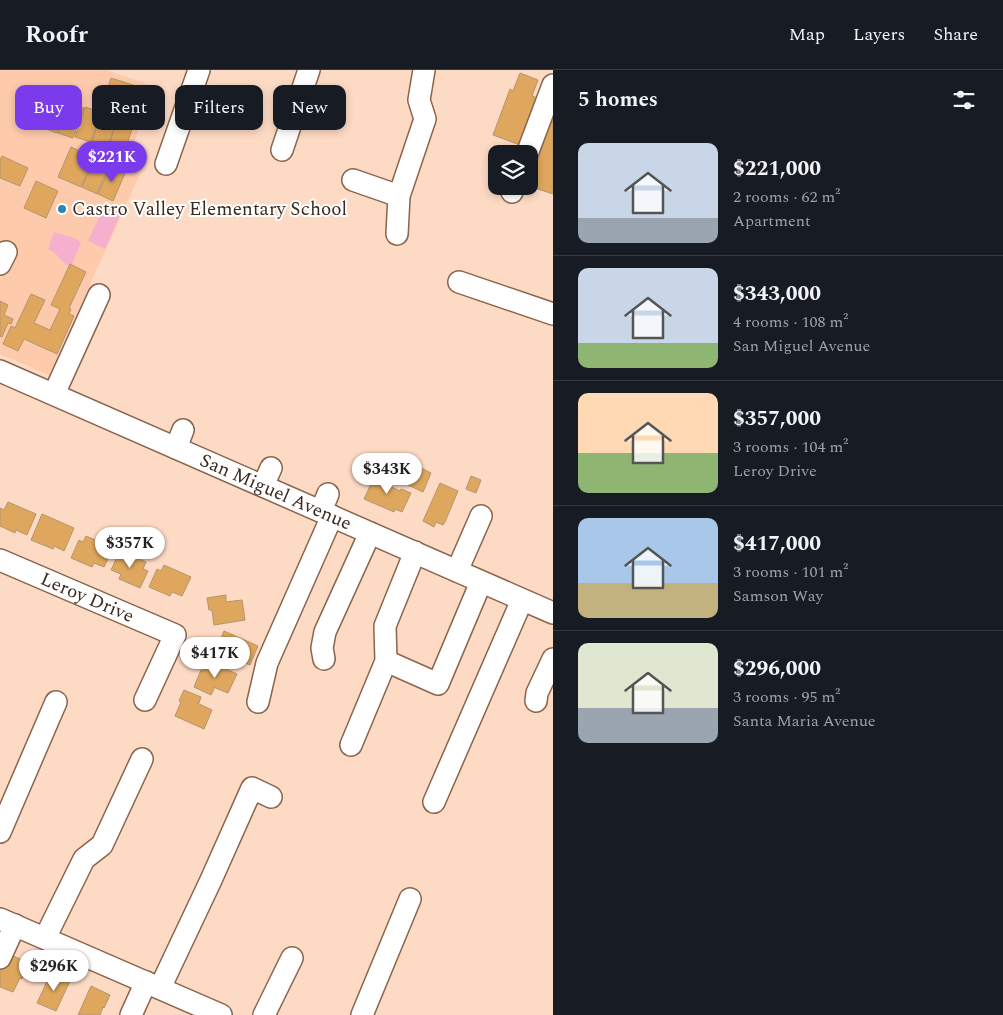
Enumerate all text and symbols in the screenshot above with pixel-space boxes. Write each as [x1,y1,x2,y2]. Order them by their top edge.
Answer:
text: Roofr [25,17,88,53]
text: Map [789,21,825,48]
text: Layers [853,21,905,48]
text: Share [933,21,978,48]
text: 5 homes [578,84,658,116]
chip: Buy [15,85,82,130]
chip: Rent [92,85,165,130]
chip: Filters [175,85,263,130]
chip: New [273,85,346,130]
icon: filters [950,86,978,114]
pin: $221K [77,140,147,183]
text: $221K [88,145,136,169]
map controls [488,145,538,195]
button: layers [488,145,538,195]
text: $221,000 [733,153,821,185]
icon: home [618,163,678,223]
text: 2 rooms · 62 m² [733,185,840,209]
place label: Castro Valley Elementary School [72,195,347,224]
marker: Castro Valley Elementary School [56,203,68,215]
text: Apartment [733,209,811,233]
text: $343,000 [733,278,821,310]
icon: home [618,288,678,348]
text: 4 rooms · 108 m² [733,310,848,334]
text: San Miguel Avenue [733,334,870,358]
text: $357,000 [733,403,821,435]
icon: home [618,413,678,473]
text: 3 rooms · 104 m² [733,435,848,459]
street label: San Miguel Avenue [195,446,356,538]
pin: $343K [352,452,422,495]
text: $343K [363,457,411,481]
text: Leroy Drive [733,459,817,483]
pin: $357K [95,526,165,569]
text: $417,000 [733,528,821,560]
text: $357K [106,531,154,555]
icon: home [618,538,678,598]
text: 3 rooms · 101 m² [733,560,848,584]
street label: Leroy Drive [36,565,139,630]
text: Samson Way [733,584,823,608]
pin: $417K [180,636,250,679]
text: $417K [191,641,239,665]
text: $296,000 [733,653,821,685]
icon: home [618,663,678,723]
text: 3 rooms · 95 m² [733,685,840,709]
text: Santa Maria Avenue [733,709,876,733]
pin: $296K [19,950,89,992]
text: $296K [30,954,78,978]

